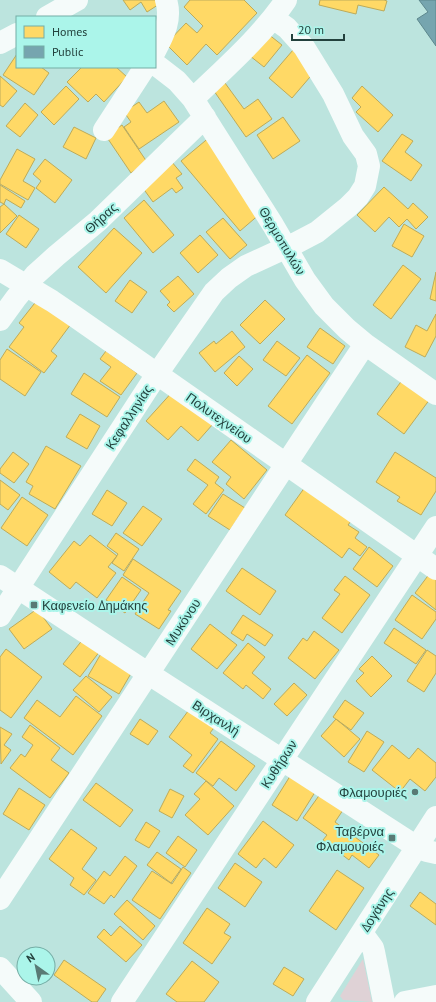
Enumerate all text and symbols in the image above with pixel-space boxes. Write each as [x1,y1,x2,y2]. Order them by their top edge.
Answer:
legend [16,16,156,68]
scale bar [292,16,344,42]
text: 20 m [298,22,324,37]
text: Homes [52,24,87,39]
text: Public [52,44,84,59]
street label: Θήρας [81,199,121,237]
street label: Θερμοπυλών [255,204,309,278]
street label: Κεφαλληνίας [102,381,156,453]
street label: Πολυτεχνείου [183,389,255,447]
street label: Μυκόνου [162,595,204,649]
place label: Καφενείο Δημάκης [42,597,147,614]
marker: Καφενείο Δημάκης [29,600,39,610]
street label: Βιρχανλή [189,696,243,740]
street label: Κυθήρων [257,737,301,791]
place label: Φλαμουριές [339,784,407,801]
marker: Φλαμουριές [410,787,420,797]
place label: Ταβέρνα Φλαμουριές [316,823,384,855]
marker: Ταβέρνα Φλαμουριές [387,833,397,843]
street label: Δογάνης [357,885,397,935]
north arrow [16,946,56,986]
text: N [24,950,37,965]

